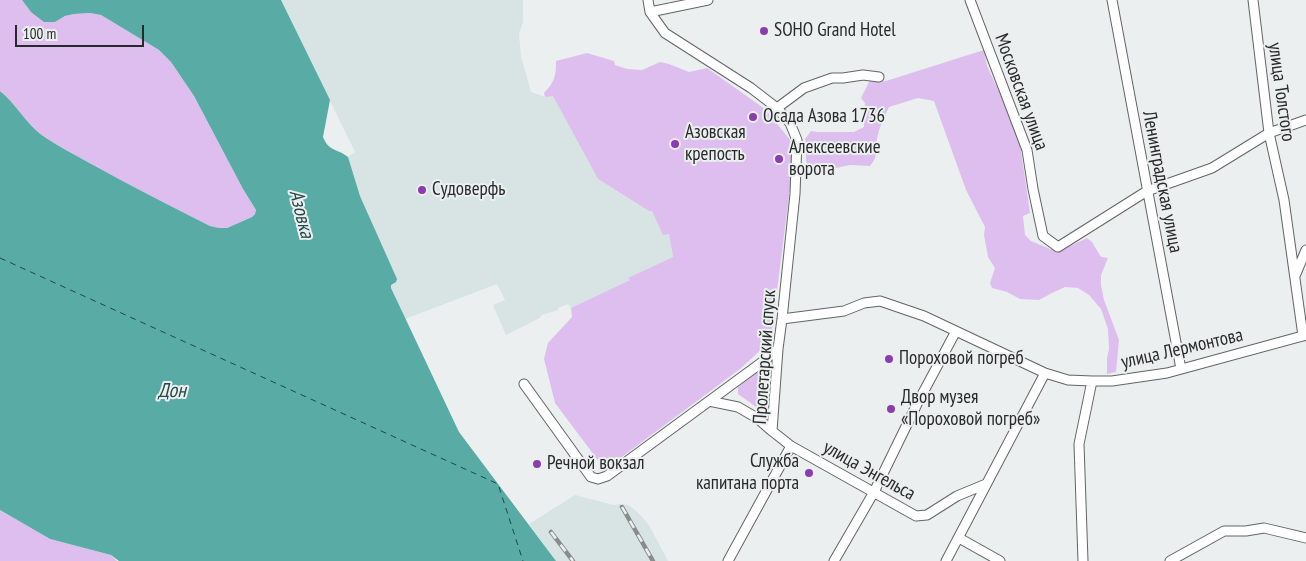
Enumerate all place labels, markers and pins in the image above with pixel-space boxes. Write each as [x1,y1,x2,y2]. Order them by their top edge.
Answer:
place label: SOHO Grand Hotel [774,20,896,42]
marker: SOHO Grand Hotel [758,25,770,37]
place label: Осада Азова 1736 [763,106,885,128]
marker: Осада Азова 1736 [747,111,759,123]
place label: Азовская крепость [685,122,746,166]
place label: Алексеевские ворота [789,137,881,181]
marker: Азовская крепость [669,138,681,150]
marker: Алексеевские ворота [773,153,785,165]
place label: Судоверфь [432,179,505,201]
marker: Судоверфь [416,184,428,196]
place label: Пороховой погреб [899,348,1024,370]
marker: Пороховой погреб [883,353,895,365]
place label: Двор музея «Пороховой погреб» [901,387,1040,431]
marker: Двор музея «Пороховой погреб» [885,403,897,415]
place label: Служба капитана порта [696,451,799,495]
place label: Речной вокзал [547,453,644,475]
marker: Речной вокзал [531,458,543,470]
marker: Служба капитана порта [803,467,815,479]

